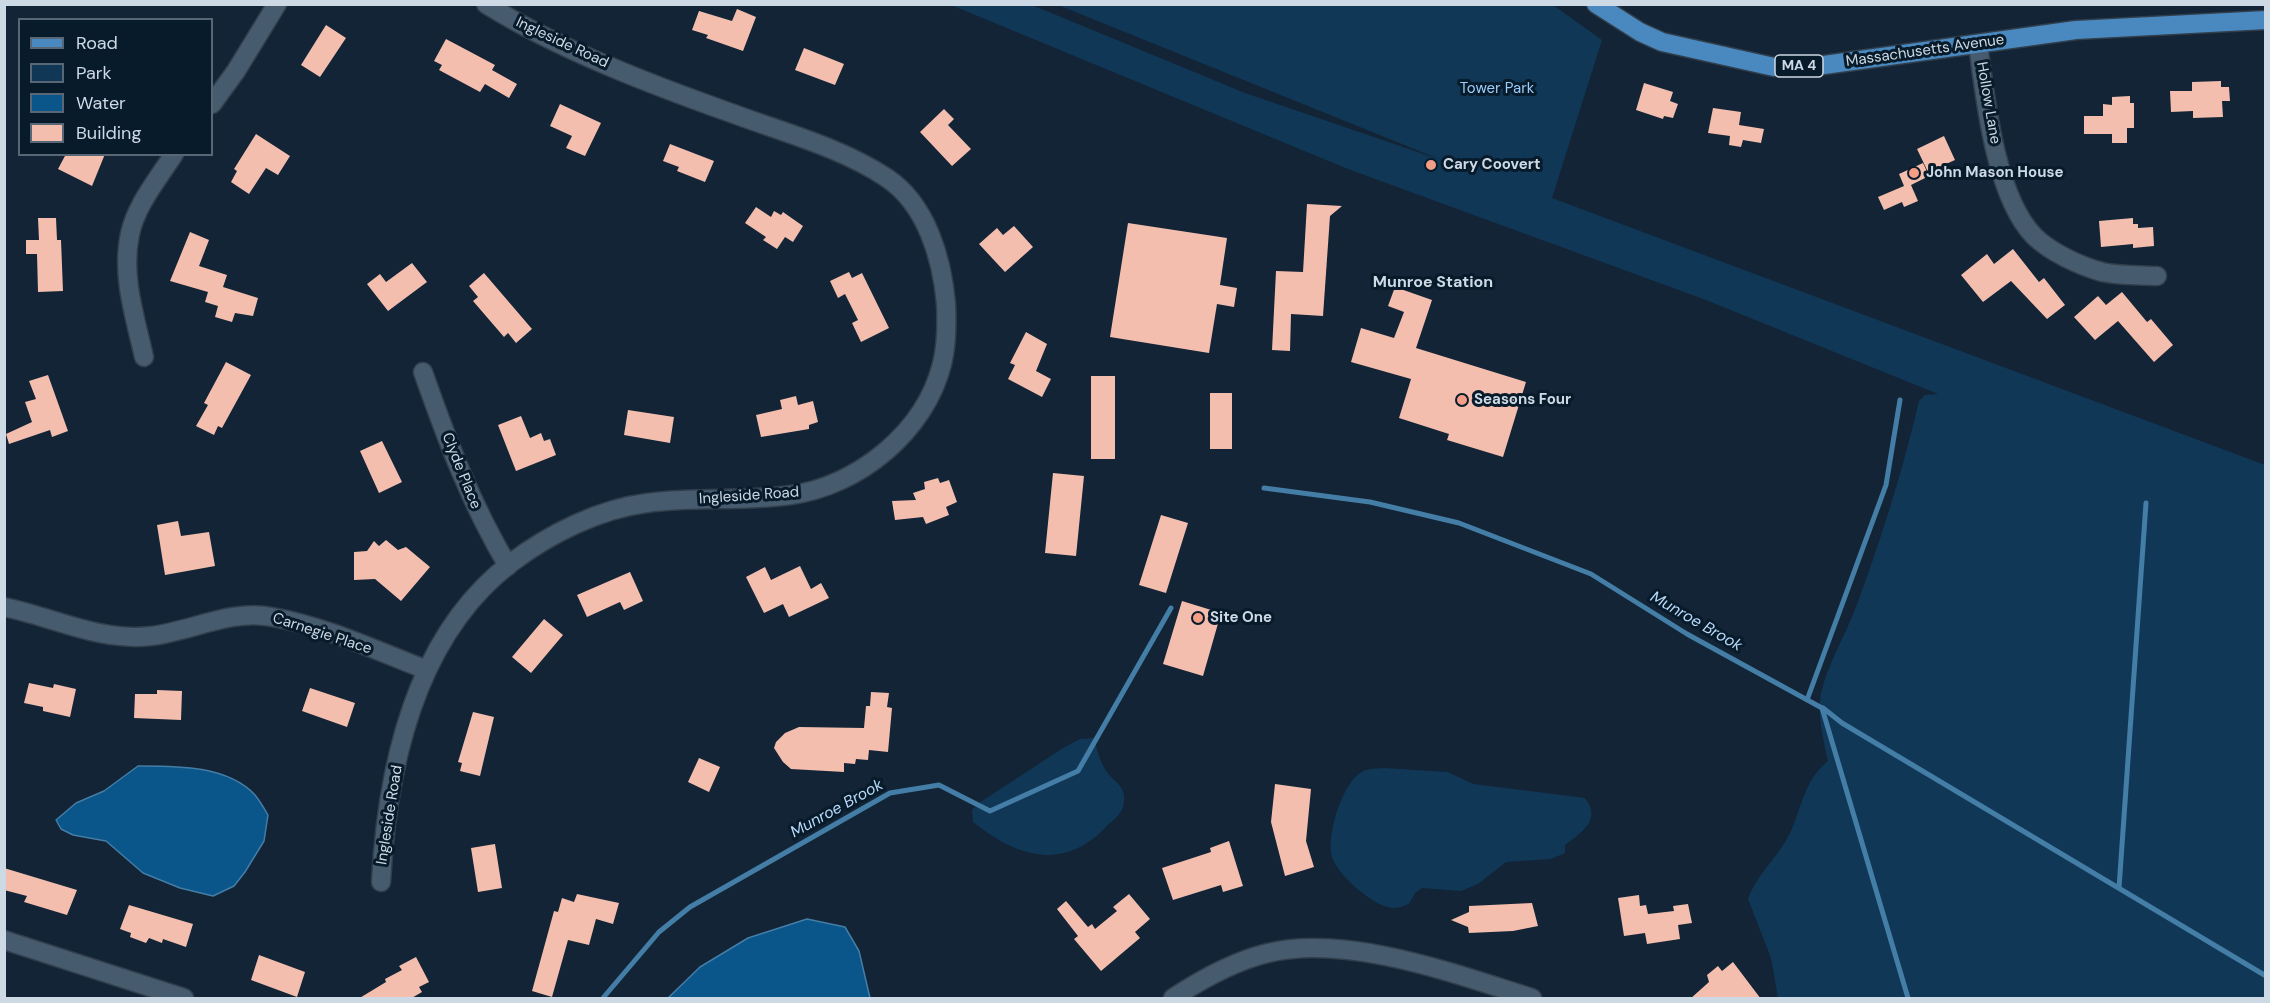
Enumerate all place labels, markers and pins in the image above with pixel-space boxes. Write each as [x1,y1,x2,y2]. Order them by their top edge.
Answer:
place label: Cary Coovert [1443,156,1540,174]
marker: Cary Coovert [1424,158,1438,172]
place label: John Mason House [1926,164,2063,182]
marker: John Mason House [1907,166,1921,180]
place label: Seasons Four [1474,391,1571,409]
marker: Seasons Four [1455,393,1469,407]
place label: Site One [1210,609,1272,627]
marker: Site One [1191,611,1205,625]

